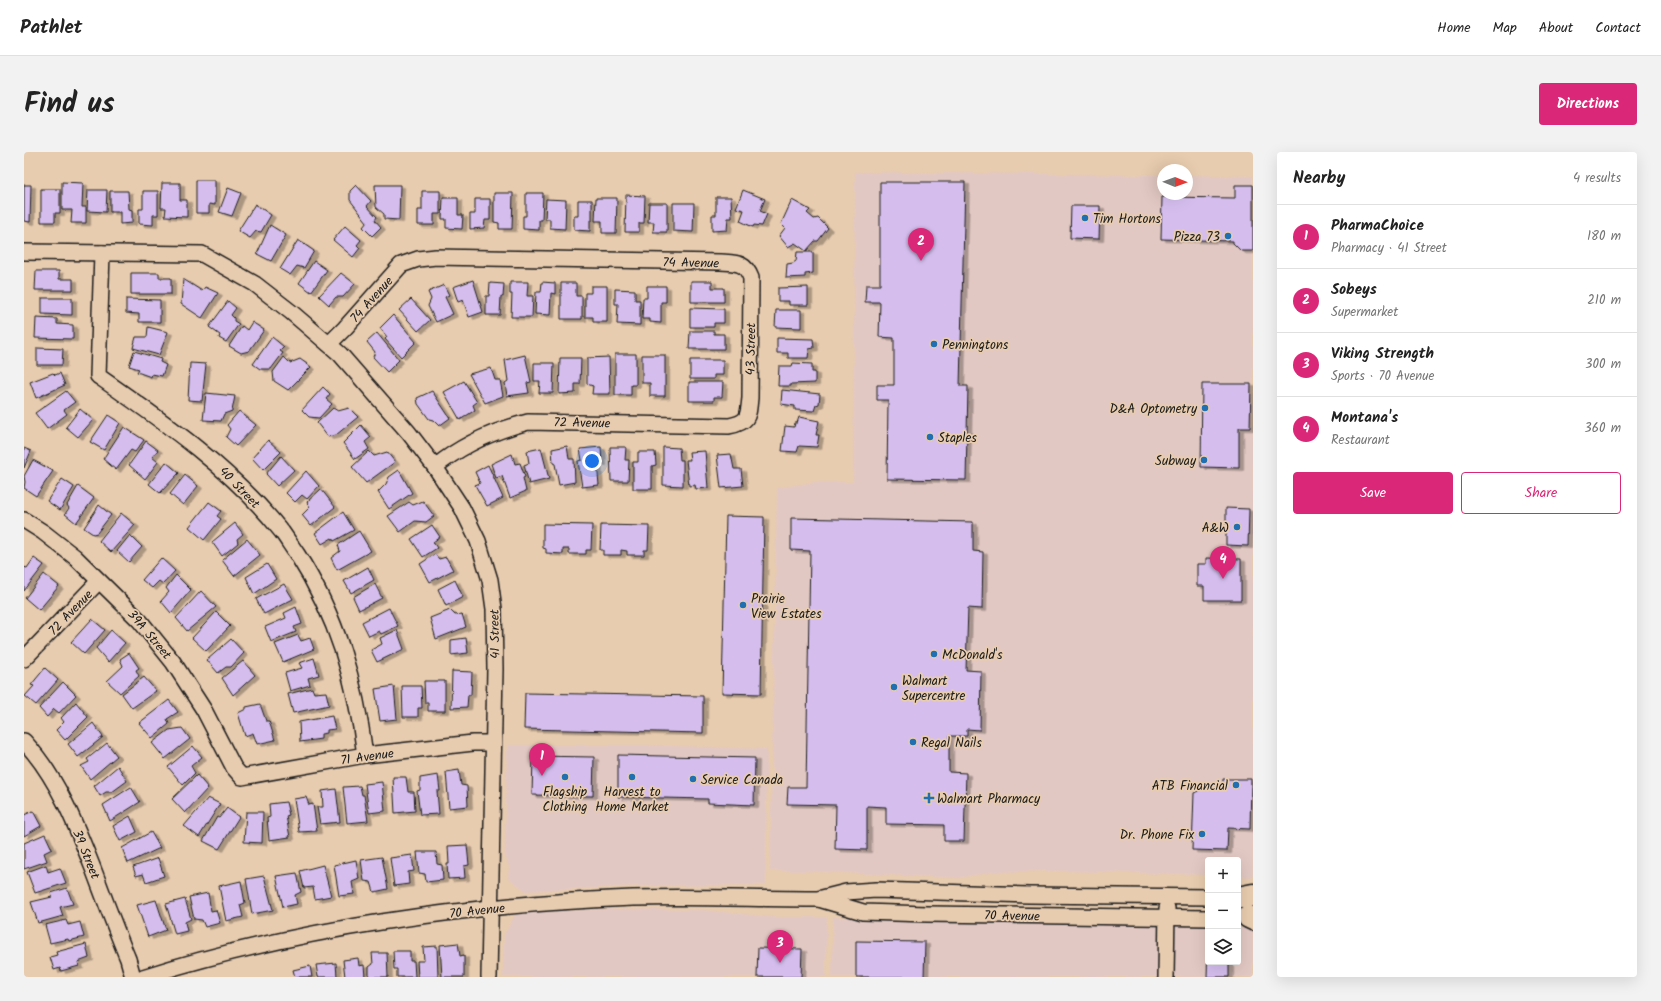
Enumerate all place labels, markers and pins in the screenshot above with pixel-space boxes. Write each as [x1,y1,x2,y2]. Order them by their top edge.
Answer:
place label: Tim Hortons [1093,209,1161,230]
marker: Tim Hortons [1080,213,1090,223]
place label: Pizza 73 [1174,227,1220,248]
pin: 2 [908,228,934,261]
marker: Pizza 73 [1223,231,1233,241]
place label: Penningtons [942,335,1009,356]
marker: Penningtons [929,339,939,349]
place label: D&A Optometry [1110,399,1198,420]
marker: D&A Optometry [1200,403,1210,413]
place label: Staples [938,428,977,449]
marker: Staples [925,432,935,442]
place label: Subway [1155,451,1197,472]
marker: Subway [1199,455,1209,465]
place label: A&W [1202,518,1229,539]
marker: A&W [1232,522,1242,532]
pin: 4 [1210,546,1236,579]
place label: Prairie View Estates [751,589,822,625]
marker: Prairie View Estates [738,600,748,610]
place label: McDonald's [942,645,1003,666]
marker: McDonald's [929,649,939,659]
place label: Walmart Supercentre [902,671,965,707]
marker: Walmart Supercentre [889,682,899,692]
place label: Regal Nails [921,733,982,754]
marker: Regal Nails [908,737,918,747]
pin: 1 [529,743,555,776]
place label: Service Canada [701,770,783,791]
marker: Flagship Clothing [560,772,570,782]
marker: Harvest to Home Market [627,772,637,782]
marker: Service Canada [688,774,698,784]
place label: ATB Financial [1152,776,1228,797]
marker: ATB Financial [1231,780,1241,790]
place label: Flagship Clothing [542,782,588,818]
place label: Harvest to Home Market [595,782,670,818]
place label: Walmart Pharmacy [937,789,1041,810]
marker: Walmart Pharmacy [924,793,934,803]
place label: Dr. Phone Fix [1120,825,1194,846]
marker: Dr. Phone Fix [1197,829,1207,839]
pin: 3 [767,930,793,963]

